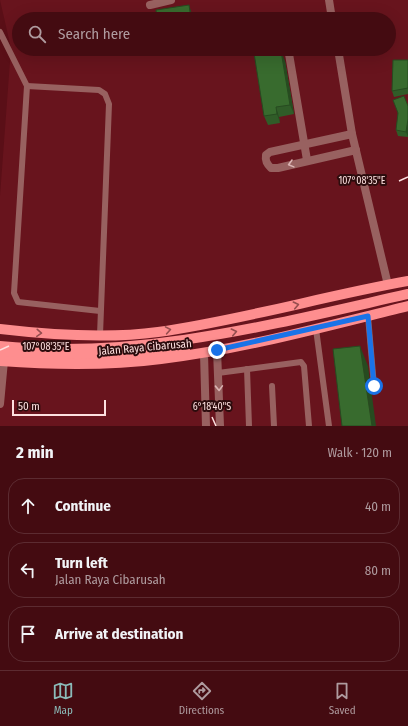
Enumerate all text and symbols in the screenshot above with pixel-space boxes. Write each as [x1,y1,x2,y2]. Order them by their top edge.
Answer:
search box [12,12,396,56]
icon: search [26,23,48,45]
text: Search here [58,25,130,43]
one-way arrow [287,160,294,168]
text: 107°08'35"E [338,175,386,187]
one-way arrow [293,302,299,310]
one-way arrow [165,326,172,335]
one-way arrow [36,328,42,337]
one-way arrow [231,329,237,337]
street label: Jalan Raya Cibarusah [98,337,192,358]
text: 107°08'35"E [22,341,70,353]
route end [208,341,226,359]
route start [365,377,383,395]
one-way arrow [214,385,223,391]
scale bar [12,398,106,417]
text: 50 m [18,400,40,413]
text: 6°18'40"S [193,401,231,413]
text: 2 min [16,442,54,463]
text: Walk · 120 m [327,445,392,460]
icon: ahead [17,495,39,517]
text: Continue [55,497,111,515]
text: 40 m [365,499,391,514]
text: Turn left [55,554,108,572]
icon: left [17,559,39,581]
text: 80 m [365,563,391,578]
text: Jalan Raya Cibarusah [55,572,166,587]
icon: arrive [17,623,39,645]
text: Arrive at destination [55,625,183,643]
tab: Map [52,680,74,717]
tab: Directions [179,680,224,717]
tab: Saved [329,680,356,717]

